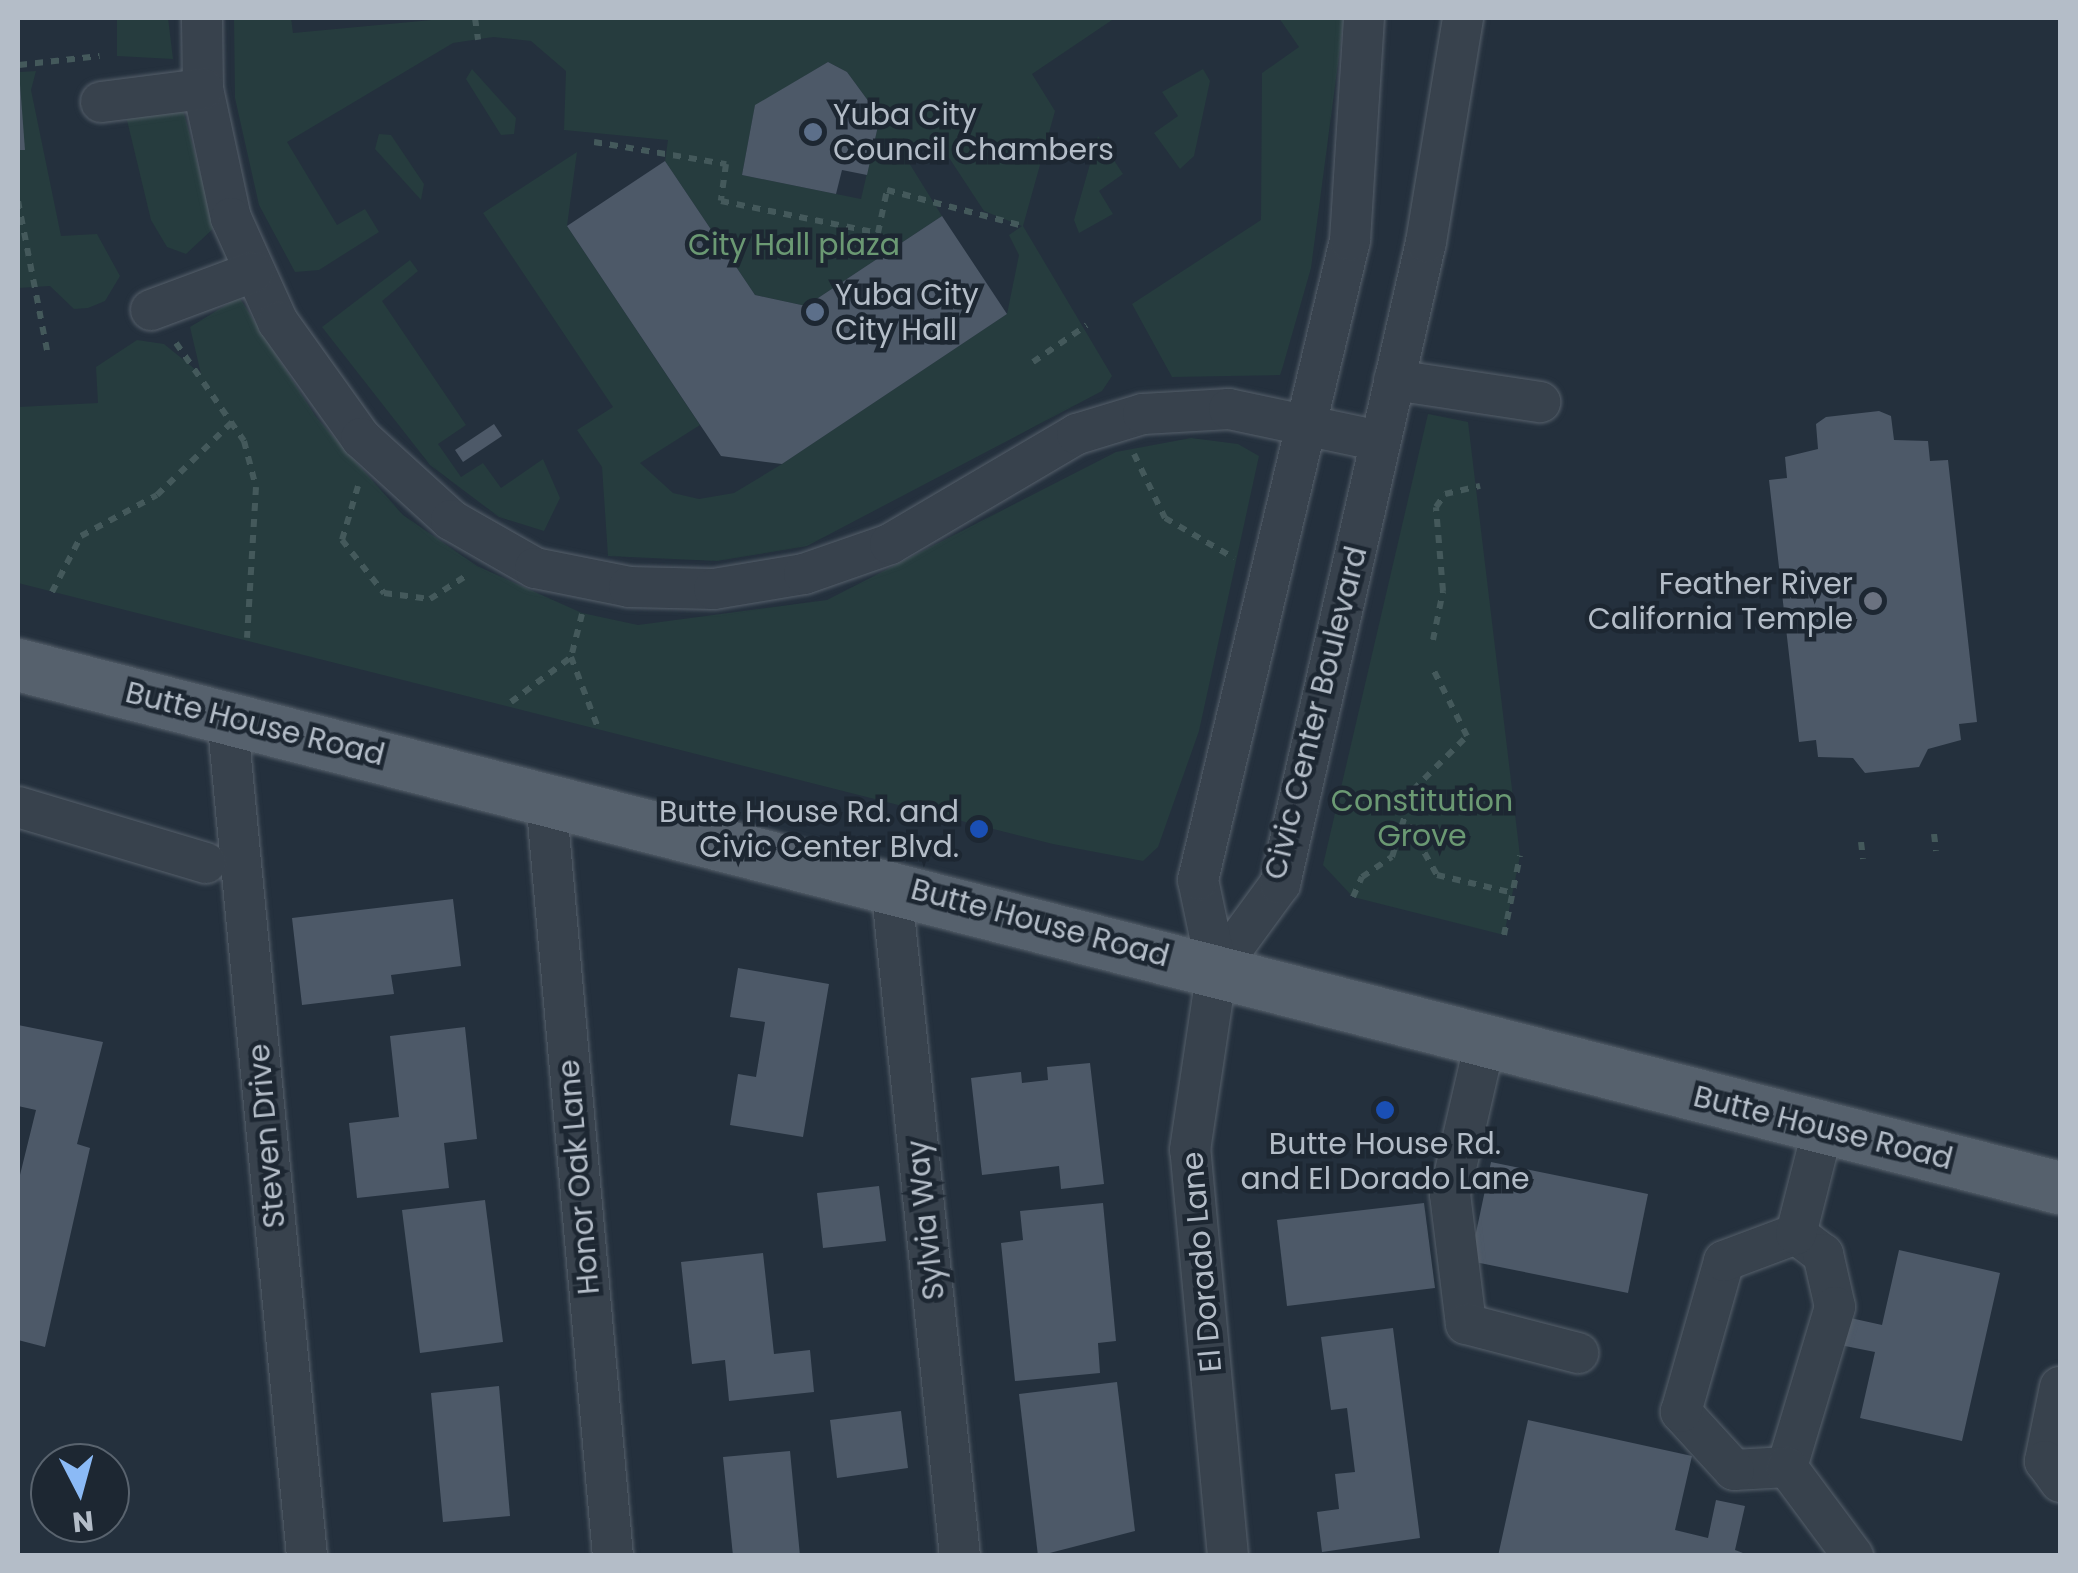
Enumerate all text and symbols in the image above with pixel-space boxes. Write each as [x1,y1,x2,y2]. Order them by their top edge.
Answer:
place label: Yuba City Council Chambers [833,97,1114,168]
marker: Yuba City Council Chambers [802,121,824,143]
park label: City Hall plaza [688,227,900,263]
place label: Yuba City City Hall [835,277,979,348]
marker: Yuba City City Hall [804,301,826,323]
street label: Civic Center Boulevard [1257,543,1375,883]
place label: Feather River California Temple [1588,566,1853,636]
marker: Feather River California Temple [1862,590,1884,612]
street label: Butte House Road [122,674,388,774]
park label: Constitution Grove [1331,783,1513,854]
place label: Butte House Rd. and Civic Center Blvd. [659,794,959,864]
marker: Butte House Rd. and Civic Center Blvd. [968,818,990,840]
street label: Butte House Road [907,871,1173,975]
street label: Steven Drive [241,1042,293,1230]
street label: Honor Oak Lane [551,1058,607,1296]
street label: Butte House Road [1690,1078,1956,1178]
marker: Butte House Rd. and El Dorado Lane [1374,1099,1396,1121]
place label: Butte House Rd. and El Dorado Lane [1241,1126,1529,1196]
street label: Sylvia Way [900,1138,952,1302]
street label: El Dorado Lane [1174,1150,1230,1374]
north arrow [30,1443,130,1543]
text: N [70,1501,95,1542]

